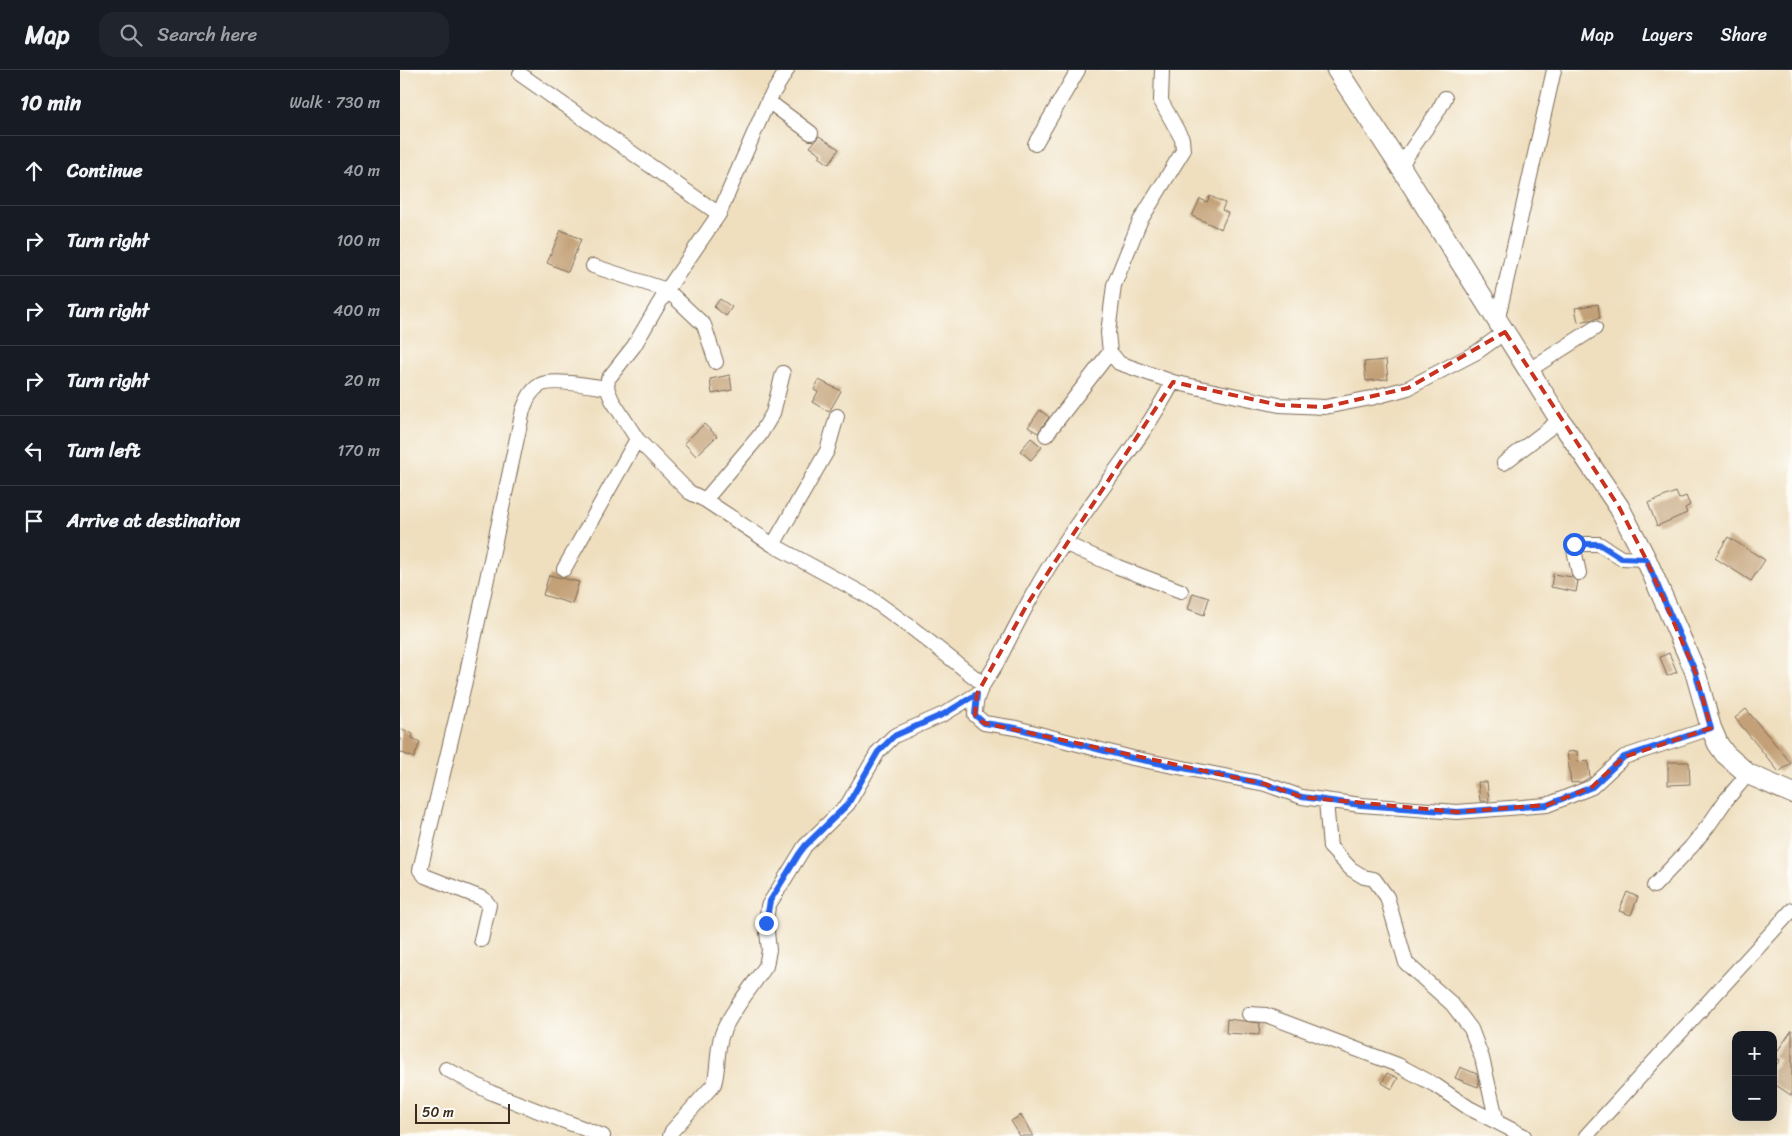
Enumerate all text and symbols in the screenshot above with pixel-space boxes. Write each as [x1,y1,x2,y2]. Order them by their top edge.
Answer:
search box [99,12,449,57]
text: Map [25,14,69,56]
text: Search here [157,18,257,51]
text: Map [1581,19,1614,51]
text: Layers [1642,19,1693,51]
text: Share [1721,19,1767,51]
icon: search [117,21,145,49]
text: 10 min [20,84,81,122]
text: Walk · 730 m [289,88,380,117]
text: Continue [67,154,143,187]
text: 40 m [343,156,380,185]
icon: ahead [20,157,48,185]
text: Turn right [67,224,149,257]
text: 100 m [336,226,380,255]
icon: right [20,227,48,255]
text: Turn right [67,294,149,327]
text: 400 m [333,296,380,325]
icon: right [20,297,48,325]
text: Turn right [67,364,149,397]
text: 20 m [344,366,380,395]
icon: right [20,367,48,395]
text: Turn left [67,434,140,467]
text: 170 m [337,436,380,465]
icon: left [20,437,48,465]
text: Arrive at destination [67,504,240,537]
icon: arrive [20,507,48,535]
route start [1563,533,1586,556]
route end [755,912,778,935]
map controls [1732,1031,1777,1121]
button: + [1732,1031,1777,1076]
button: − [1732,1076,1777,1121]
text: 50 m [422,1100,454,1125]
scale bar [415,1101,510,1124]

